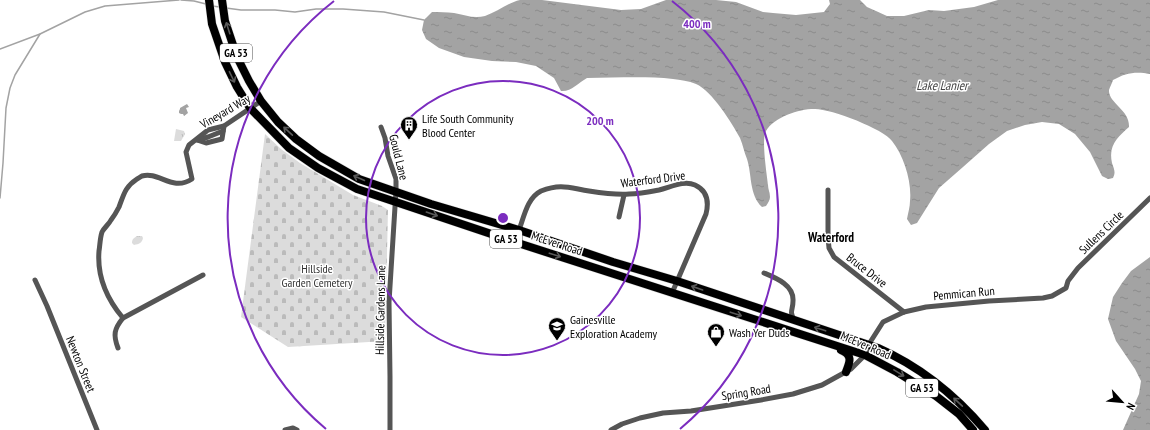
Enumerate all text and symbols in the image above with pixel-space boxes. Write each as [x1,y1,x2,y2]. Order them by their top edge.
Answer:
text: 400 m [683,16,711,31]
one-way arrow [223,22,231,34]
road number: GA 53 [220,44,252,62]
one-way arrow [229,71,236,83]
water label: Lake Lanier [916,77,970,94]
street label: Vineyard Way [196,90,253,132]
place label: Life South Community Blood Center [422,111,514,140]
text: 200 m [586,113,614,128]
building icon: Life South Community Blood Center [399,115,419,140]
one-way arrow [283,127,293,136]
street label: Gould Lane [386,133,412,181]
street label: Waterford Drive [620,168,686,190]
one-way arrow [354,174,366,181]
street label: Sullens Circle [1076,207,1126,257]
one-way arrow [425,211,438,218]
centre of rings [496,211,510,225]
street label: McEver Road [529,228,585,258]
district label: Waterford [807,229,854,246]
road number: GA 53 [490,230,522,248]
street label: Bruce Drive [844,249,890,291]
one-way arrow [549,252,562,259]
park label: Hillside Garden Cemetery [282,261,353,290]
street label: Hillside Gardens Lane [372,265,388,355]
one-way arrow [691,283,703,291]
street label: Pemmican Run [933,283,995,303]
one-way arrow [730,310,742,318]
place label: Gainesville Exploration Academy [570,312,658,341]
school or university icon: Gainesville Exploration Academy [547,316,567,341]
shop icon: Wash Yer Duds [706,322,726,347]
place label: Wash Yer Duds [729,325,789,340]
one-way arrow [814,325,827,332]
street label: McEver Road [839,328,893,362]
street label: Newton Street [63,334,99,395]
one-way arrow [893,370,905,378]
road number: GA 53 [906,379,938,397]
street label: Spring Road [720,381,772,403]
north arrow [1102,382,1142,422]
one-way arrow [953,397,963,407]
text: N [1123,401,1138,412]

